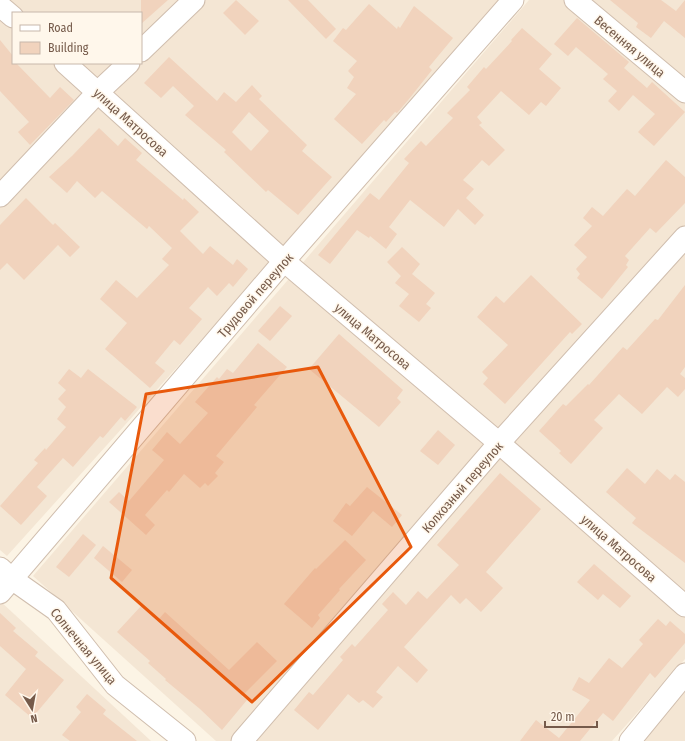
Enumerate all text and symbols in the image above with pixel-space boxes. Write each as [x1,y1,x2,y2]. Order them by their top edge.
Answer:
legend [12,12,142,64]
street label: Весенняя улица [591,12,668,80]
text: Road [48,21,73,35]
text: Building [48,41,89,55]
street label: улица Матросова [90,85,171,160]
street label: Трудовой переулок [215,250,296,341]
street label: улица Матросова [331,300,414,373]
street label: Колхозный переулок [419,439,506,536]
street label: улица Матросова [578,512,659,585]
street label: Солнечная улица [47,605,120,687]
north arrow [12,689,52,729]
scale bar [545,703,597,729]
text: 20 m [551,710,575,724]
text: N [29,711,38,725]

